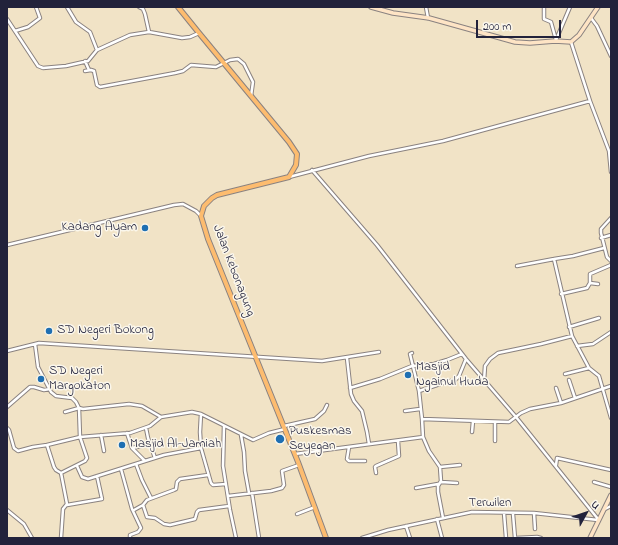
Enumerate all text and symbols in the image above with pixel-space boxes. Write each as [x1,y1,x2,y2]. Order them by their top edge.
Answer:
scale bar [478,12,563,38]
text: 200 m [483,18,512,36]
place label: Kadang Ayam [61,220,137,236]
marker: Kadang Ayam [140,223,150,233]
street label: Jalan Kebonagung [208,223,258,319]
place label: SD Negeri Bokong [57,323,154,339]
marker: SD Negeri Bokong [44,326,54,336]
place label: Masjid Ngainul Huda [416,360,489,391]
place label: SD Negeri Margokaton [49,364,110,395]
marker: Masjid Ngainul Huda [403,370,413,380]
marker: SD Negeri Margokaton [36,374,46,384]
place label: Puskesmas Seyegan [289,424,352,455]
marker: Puskesmas Seyegan [274,433,286,445]
place label: Masjid Al-Jamiah [130,437,221,453]
marker: Masjid Al-Jamiah [117,440,127,450]
north arrow [566,493,606,533]
street label: Terwilen [469,496,511,512]
text: U [587,497,604,513]

